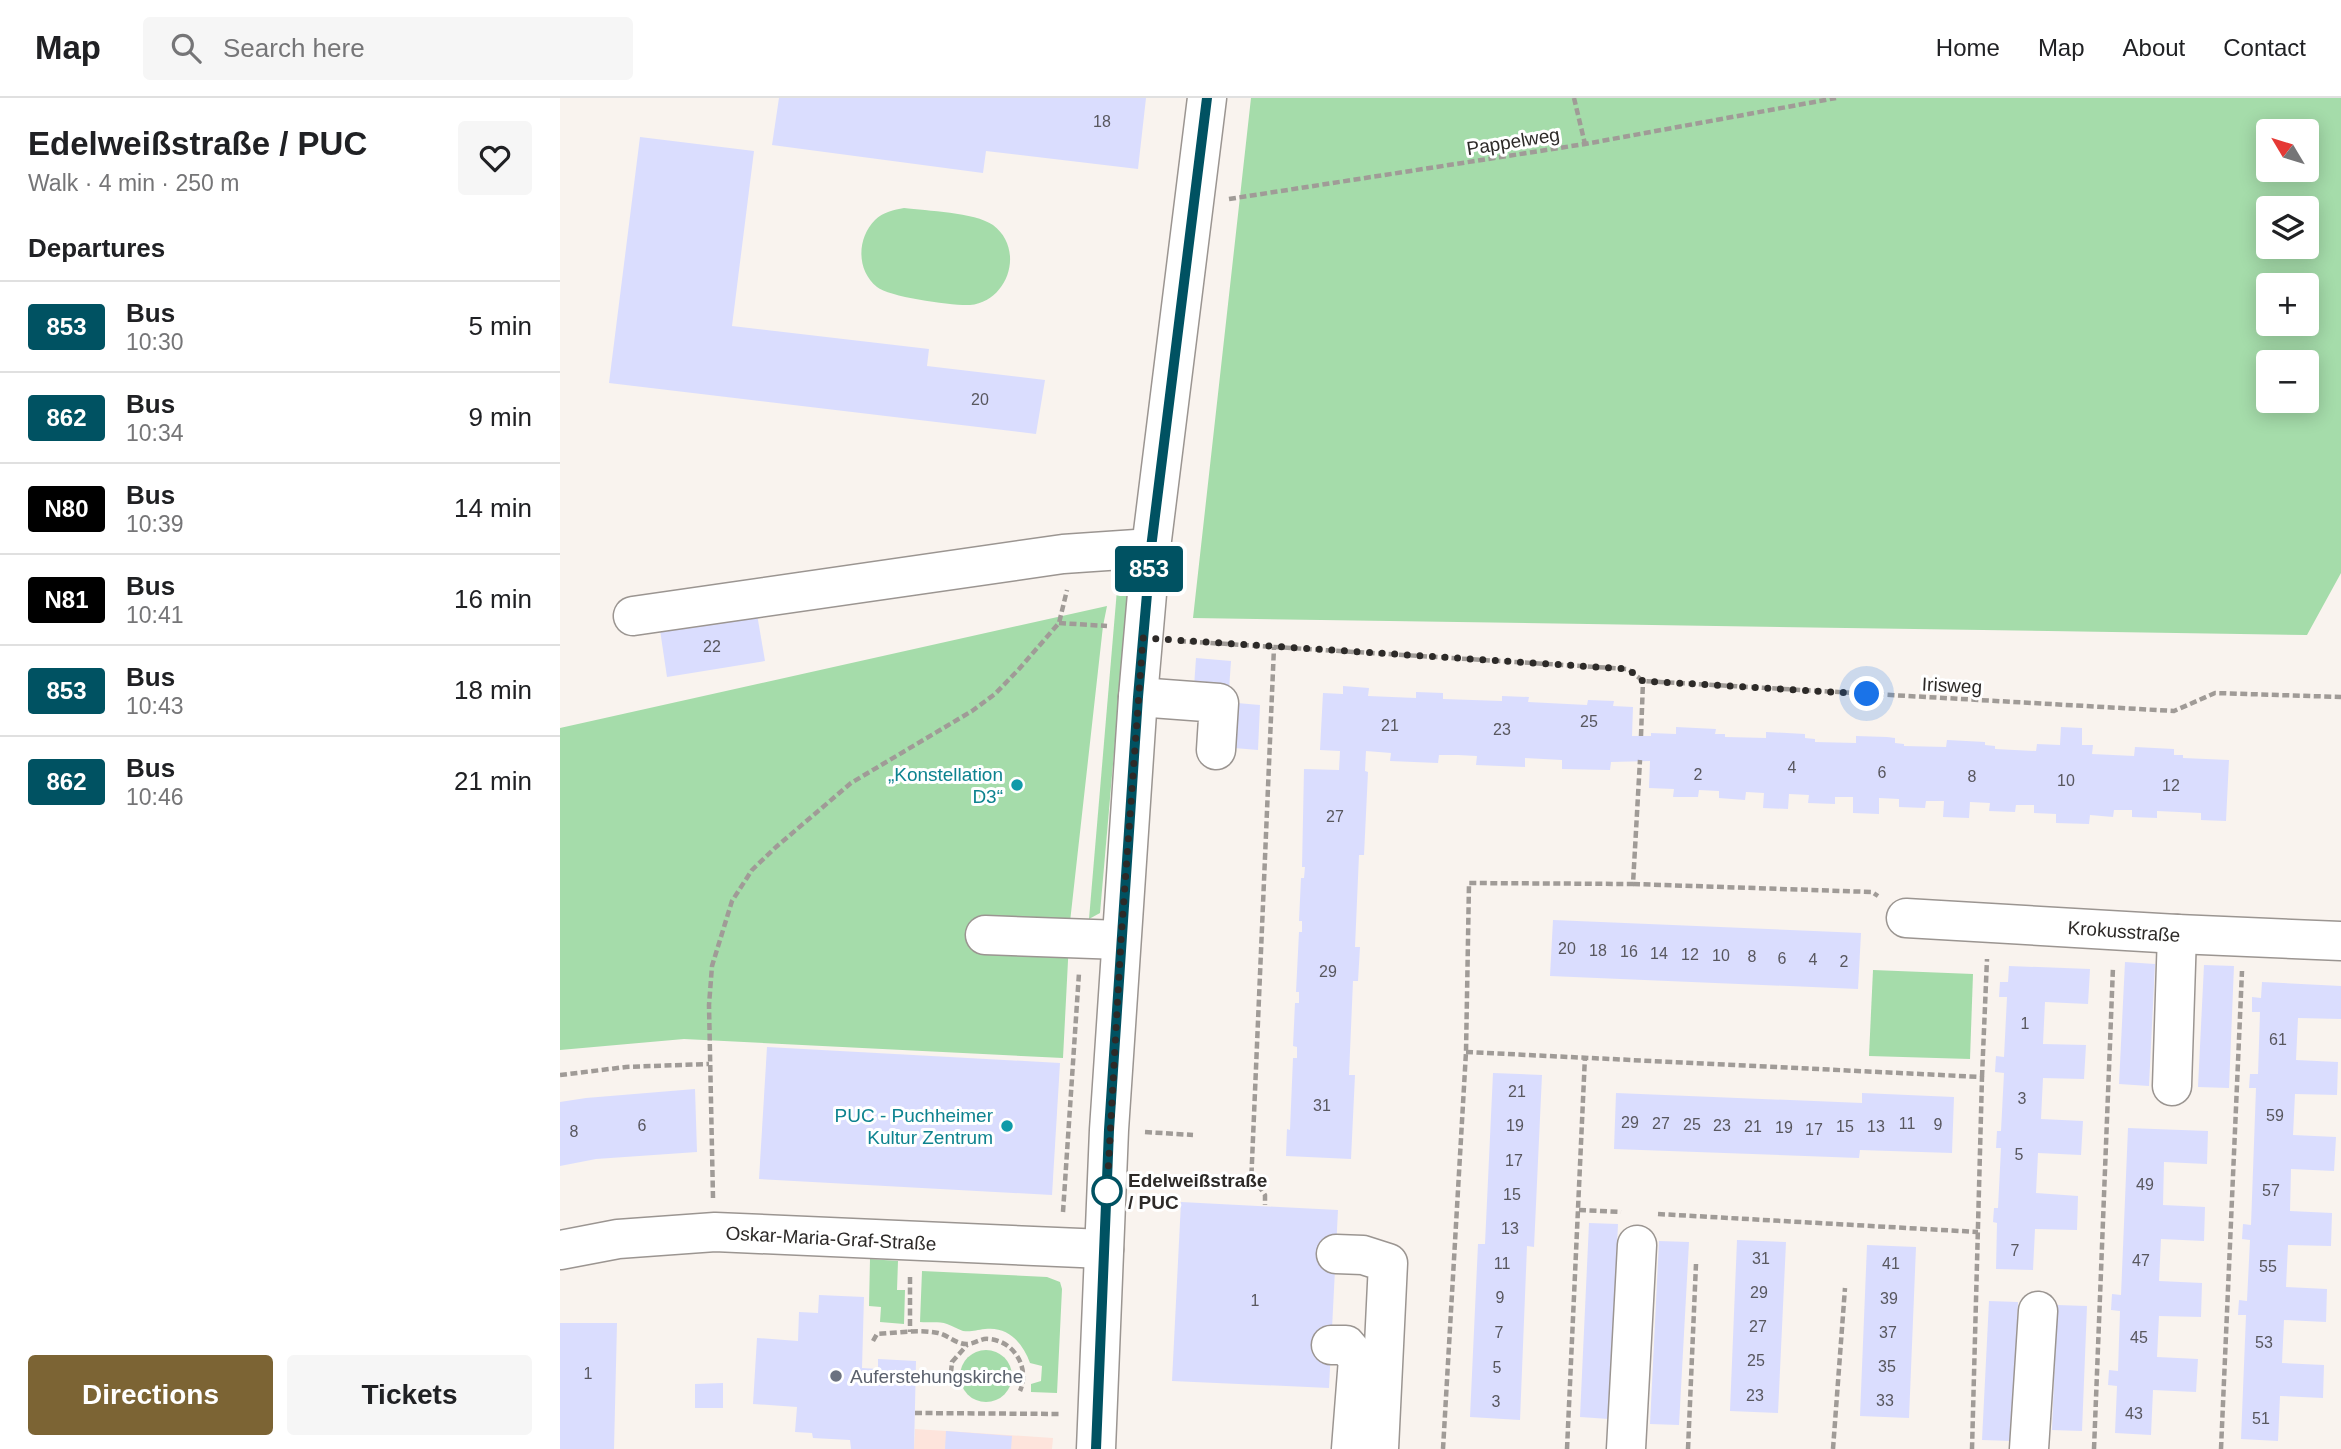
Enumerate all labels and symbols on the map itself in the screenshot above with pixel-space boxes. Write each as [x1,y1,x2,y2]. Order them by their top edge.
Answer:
house number: 18 [1093,113,1111,130]
north arrow [2256,119,2319,182]
street label: Pappelweg [1465,124,1561,159]
house number: 20 [971,391,989,408]
line badge: 853 [1109,546,1189,592]
house number: 22 [703,638,721,655]
street label: Irisweg [1921,673,1983,698]
your location [1849,676,1884,711]
house number: 25 [1580,713,1598,730]
house number: 21 [1381,717,1399,734]
house number: 23 [1493,721,1511,738]
house number: 4 [1788,759,1797,776]
place label: „Konstellation D3“ [888,764,1003,807]
house number: 6 [1878,764,1887,781]
house number: 2 [1694,766,1703,783]
house number: 8 [1968,768,1977,785]
house number: 10 [2057,772,2075,789]
marker: „Konstellation D3“ [1009,777,1025,793]
house number: 12 [2162,777,2180,794]
house number: 27 [1326,808,1344,825]
street label: Krokusstraße [2067,917,2181,946]
house number: 20 [1558,940,1576,957]
house number: 18 [1589,942,1607,959]
house number: 16 [1620,943,1638,960]
house number: 14 [1650,945,1668,962]
house number: 12 [1681,946,1699,963]
house number: 10 [1712,947,1730,964]
house number: 8 [1748,948,1757,965]
house number: 6 [1778,950,1787,967]
house number: 4 [1809,951,1818,968]
house number: 2 [1840,953,1849,970]
house number: 29 [1319,963,1337,980]
house number: 1 [2021,1015,2030,1032]
house number: 61 [2269,1031,2287,1048]
house number: 21 [1508,1083,1526,1100]
house number: 3 [2018,1090,2027,1107]
house number: 31 [1313,1097,1331,1114]
place label: PUC - Puchheimer Kultur Zentrum [835,1105,994,1148]
house number: 59 [2266,1107,2284,1124]
house number: 29 [1621,1114,1639,1131]
house number: 27 [1652,1115,1670,1132]
house number: 11 [1899,1115,1915,1132]
house number: 25 [1683,1116,1701,1133]
house number: 9 [1934,1116,1943,1133]
house number: 6 [638,1117,647,1134]
house number: 19 [1506,1117,1524,1134]
house number: 23 [1713,1117,1731,1134]
marker: PUC - Puchheimer Kultur Zentrum [999,1118,1015,1134]
house number: 21 [1744,1118,1762,1135]
house number: 15 [1836,1118,1854,1135]
house number: 13 [1867,1118,1885,1135]
house number: 19 [1775,1119,1793,1136]
house number: 17 [1805,1121,1823,1138]
house number: 8 [570,1123,579,1140]
house number: 5 [2015,1146,2024,1163]
house number: 17 [1505,1152,1523,1169]
place label: Edelweißstraße / PUC [1128,1170,1267,1213]
marker: Edelweißstraße / PUC [1092,1176,1122,1206]
house number: 49 [2136,1176,2154,1193]
house number: 57 [2262,1182,2280,1199]
house number: 15 [1503,1186,1521,1203]
house number: 13 [1501,1220,1519,1237]
street label: Oskar-Maria-Graf-Straße [725,1222,937,1255]
house number: 7 [2011,1242,2020,1259]
house number: 31 [1752,1250,1770,1267]
house number: 47 [2132,1252,2150,1269]
house number: 11 [1494,1255,1510,1272]
house number: 41 [1882,1255,1900,1272]
house number: 55 [2259,1258,2277,1275]
house number: 29 [1750,1284,1768,1301]
house number: 9 [1496,1289,1505,1306]
house number: 39 [1880,1290,1898,1307]
house number: 1 [1251,1292,1260,1309]
house number: 27 [1749,1318,1767,1335]
house number: 7 [1495,1324,1504,1341]
house number: 37 [1879,1324,1897,1341]
house number: 45 [2130,1329,2148,1346]
house number: 53 [2255,1334,2273,1351]
house number: 25 [1747,1352,1765,1369]
house number: 35 [1878,1358,1896,1375]
house number: 5 [1493,1359,1502,1376]
house number: 1 [584,1365,593,1382]
place label: Auferstehungskirche [850,1366,1023,1387]
marker: Auferstehungskirche [828,1368,844,1384]
house number: 23 [1746,1387,1764,1404]
house number: 33 [1876,1392,1894,1409]
house number: 3 [1492,1393,1501,1410]
house number: 43 [2125,1405,2143,1422]
house number: 51 [2252,1410,2270,1427]

